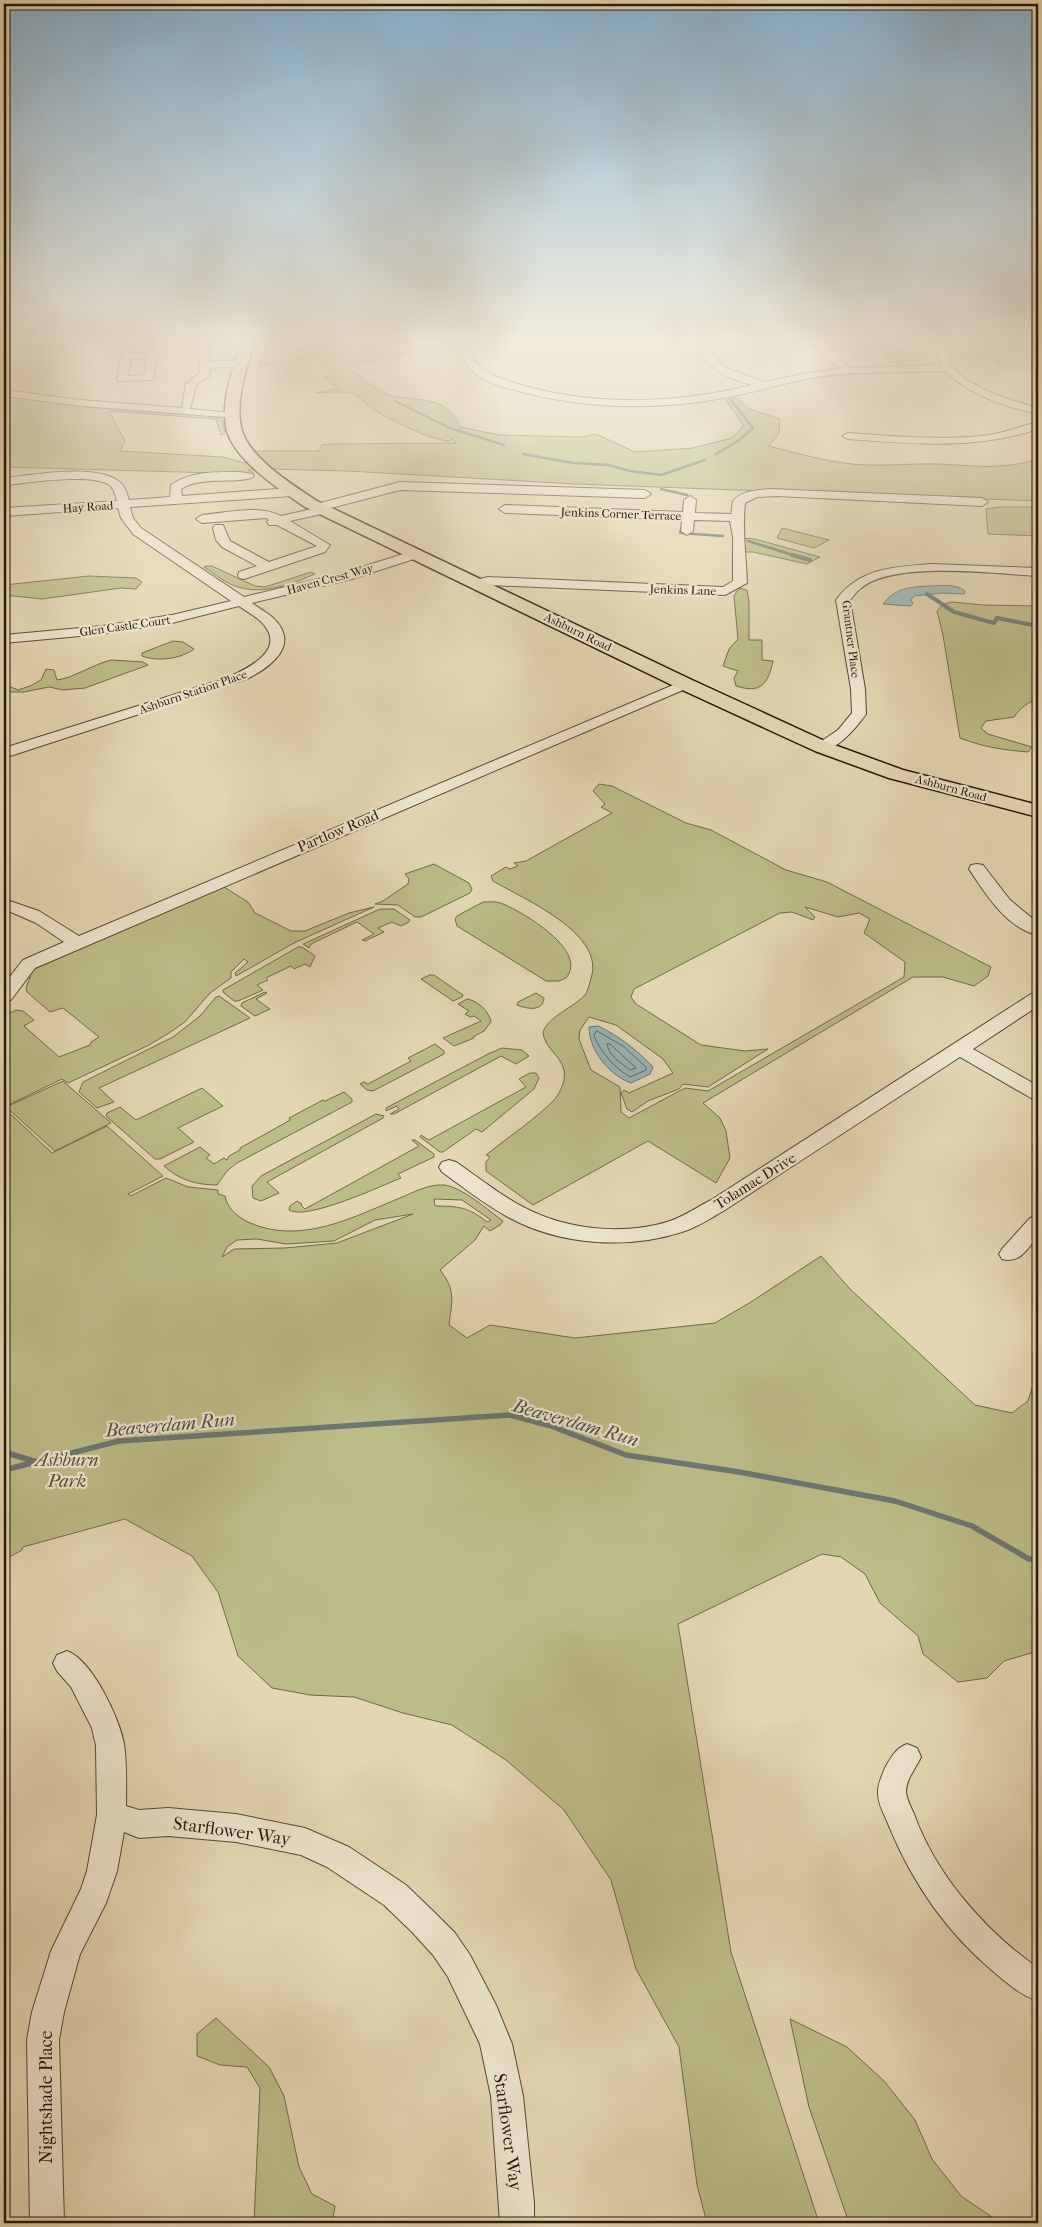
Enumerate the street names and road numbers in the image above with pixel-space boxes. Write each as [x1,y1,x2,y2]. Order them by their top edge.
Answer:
street label: Hay Road [62,498,114,516]
street label: Jenkins Corner Terrace [560,505,682,523]
street label: Haven Crest Way [285,561,375,597]
street label: Jenkins Lane [649,582,717,598]
street label: Grantner Place [839,599,863,679]
street label: Ashburn Road [541,609,614,655]
street label: Glen Castle Court [79,613,172,639]
street label: Ashburn Station Place [136,667,249,717]
street label: Ashburn Road [913,772,989,804]
street label: Partlow Road [295,805,382,856]
street label: Tolamac Drive [711,1148,800,1213]
street label: Starflower Way [172,1813,293,1850]
street label: Nightshade Place [36,2030,57,2164]
street label: Starflower Way [489,2072,526,2193]

